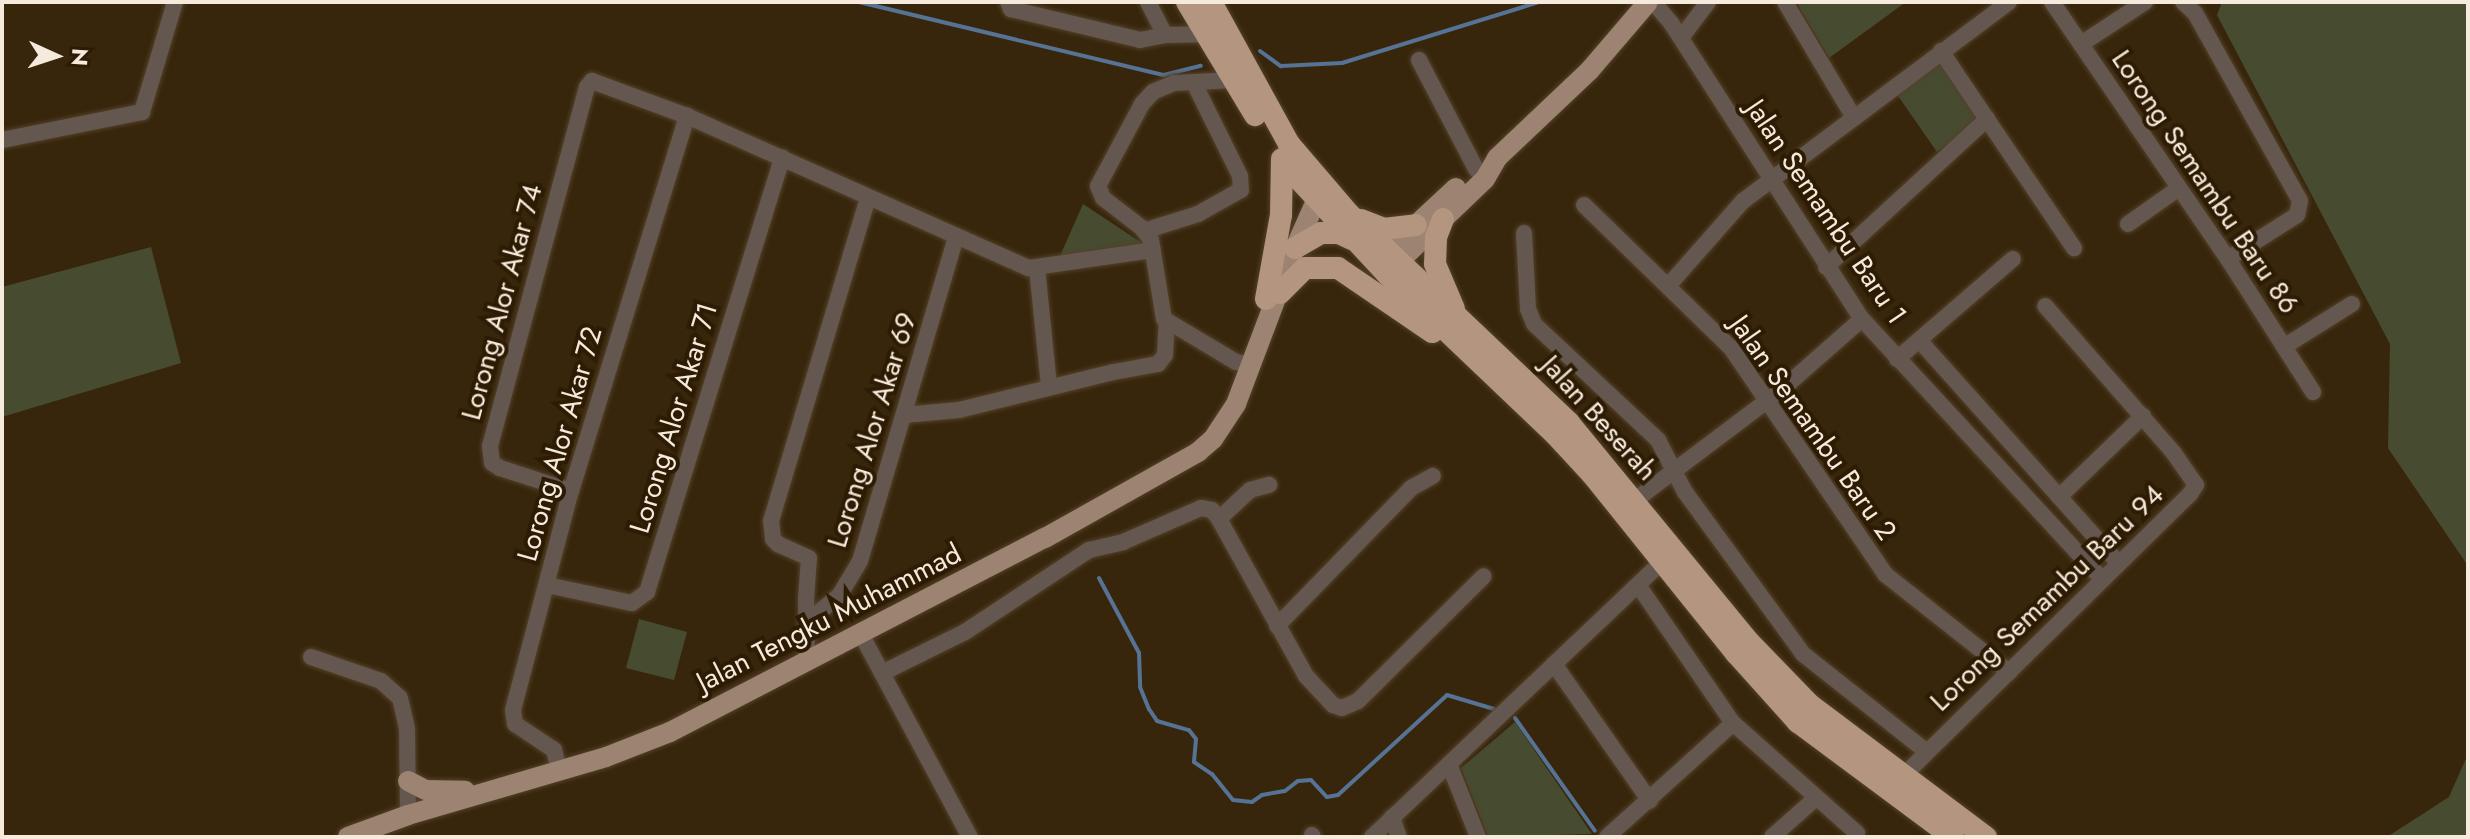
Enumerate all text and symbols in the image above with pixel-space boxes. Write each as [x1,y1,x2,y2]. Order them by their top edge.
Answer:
north arrow [16,16,96,96]
street label: Lorong Semambu Baru 86 [2104,44,2306,320]
text: N [64,48,96,67]
street label: Jalan Semambu Baru 1 [1738,93,1914,331]
street label: Lorong Alor Akar 74 [454,180,550,424]
street label: Lorong Alor Akar 71 [623,299,725,537]
street label: Lorong Alor Akar 69 [820,308,924,552]
street label: Jalan Semambu Baru 2 [1723,309,1903,547]
street label: Lorong Alor Akar 72 [510,323,610,565]
street label: Jalan Beserah [1534,349,1664,487]
street label: Lorong Semambu Baru 94 [1923,478,2171,718]
street label: Jalan Tengku Muhammad [691,537,967,699]

